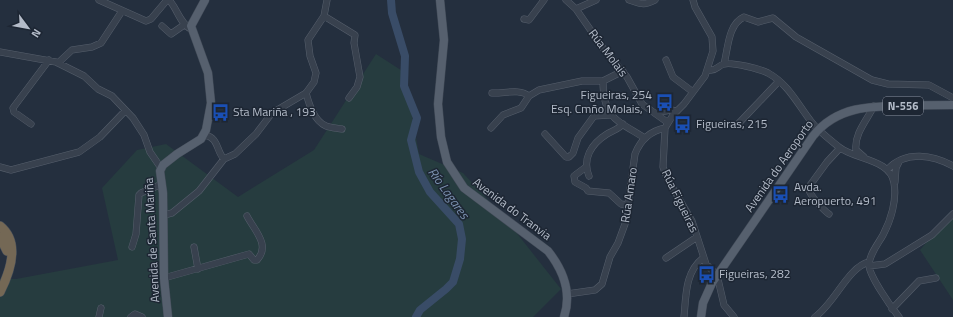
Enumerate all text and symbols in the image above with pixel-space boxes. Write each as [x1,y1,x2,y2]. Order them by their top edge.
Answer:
north arrow [8,8,48,48]
street label: Rúa Molais [584,25,633,81]
text: N [28,26,45,41]
place label: Figueiras, 254 Esq. Cmño Molais, 1 [551,85,652,118]
bus stop icon: Figueiras, 254 Esq. Cmño Molais, 1 [655,92,675,112]
road number: N-556 [883,97,923,115]
bus stop icon: Sta Mariña , 193 [210,102,230,122]
place label: Sta Mariña , 193 [233,102,316,121]
bus stop icon: Figueiras, 215 [673,114,693,134]
place label: Figueiras, 215 [696,114,768,133]
street label: Avenida do Aeroporto [740,116,818,216]
water label: Río Lagares [423,163,475,224]
street label: Rúa Amaro [615,166,642,224]
street label: Rúa Figueiras [657,166,704,236]
street label: Avenida do Tranvia [469,173,556,245]
street label: Avenida de Santa Mariña [139,177,164,303]
place label: Avda. Aeropuerto, 491 [794,177,876,210]
bus stop icon: Avda. Aeropuerto, 491 [771,184,791,204]
bus stop icon: Figueiras, 282 [696,264,716,284]
place label: Figueiras, 282 [719,264,790,283]

